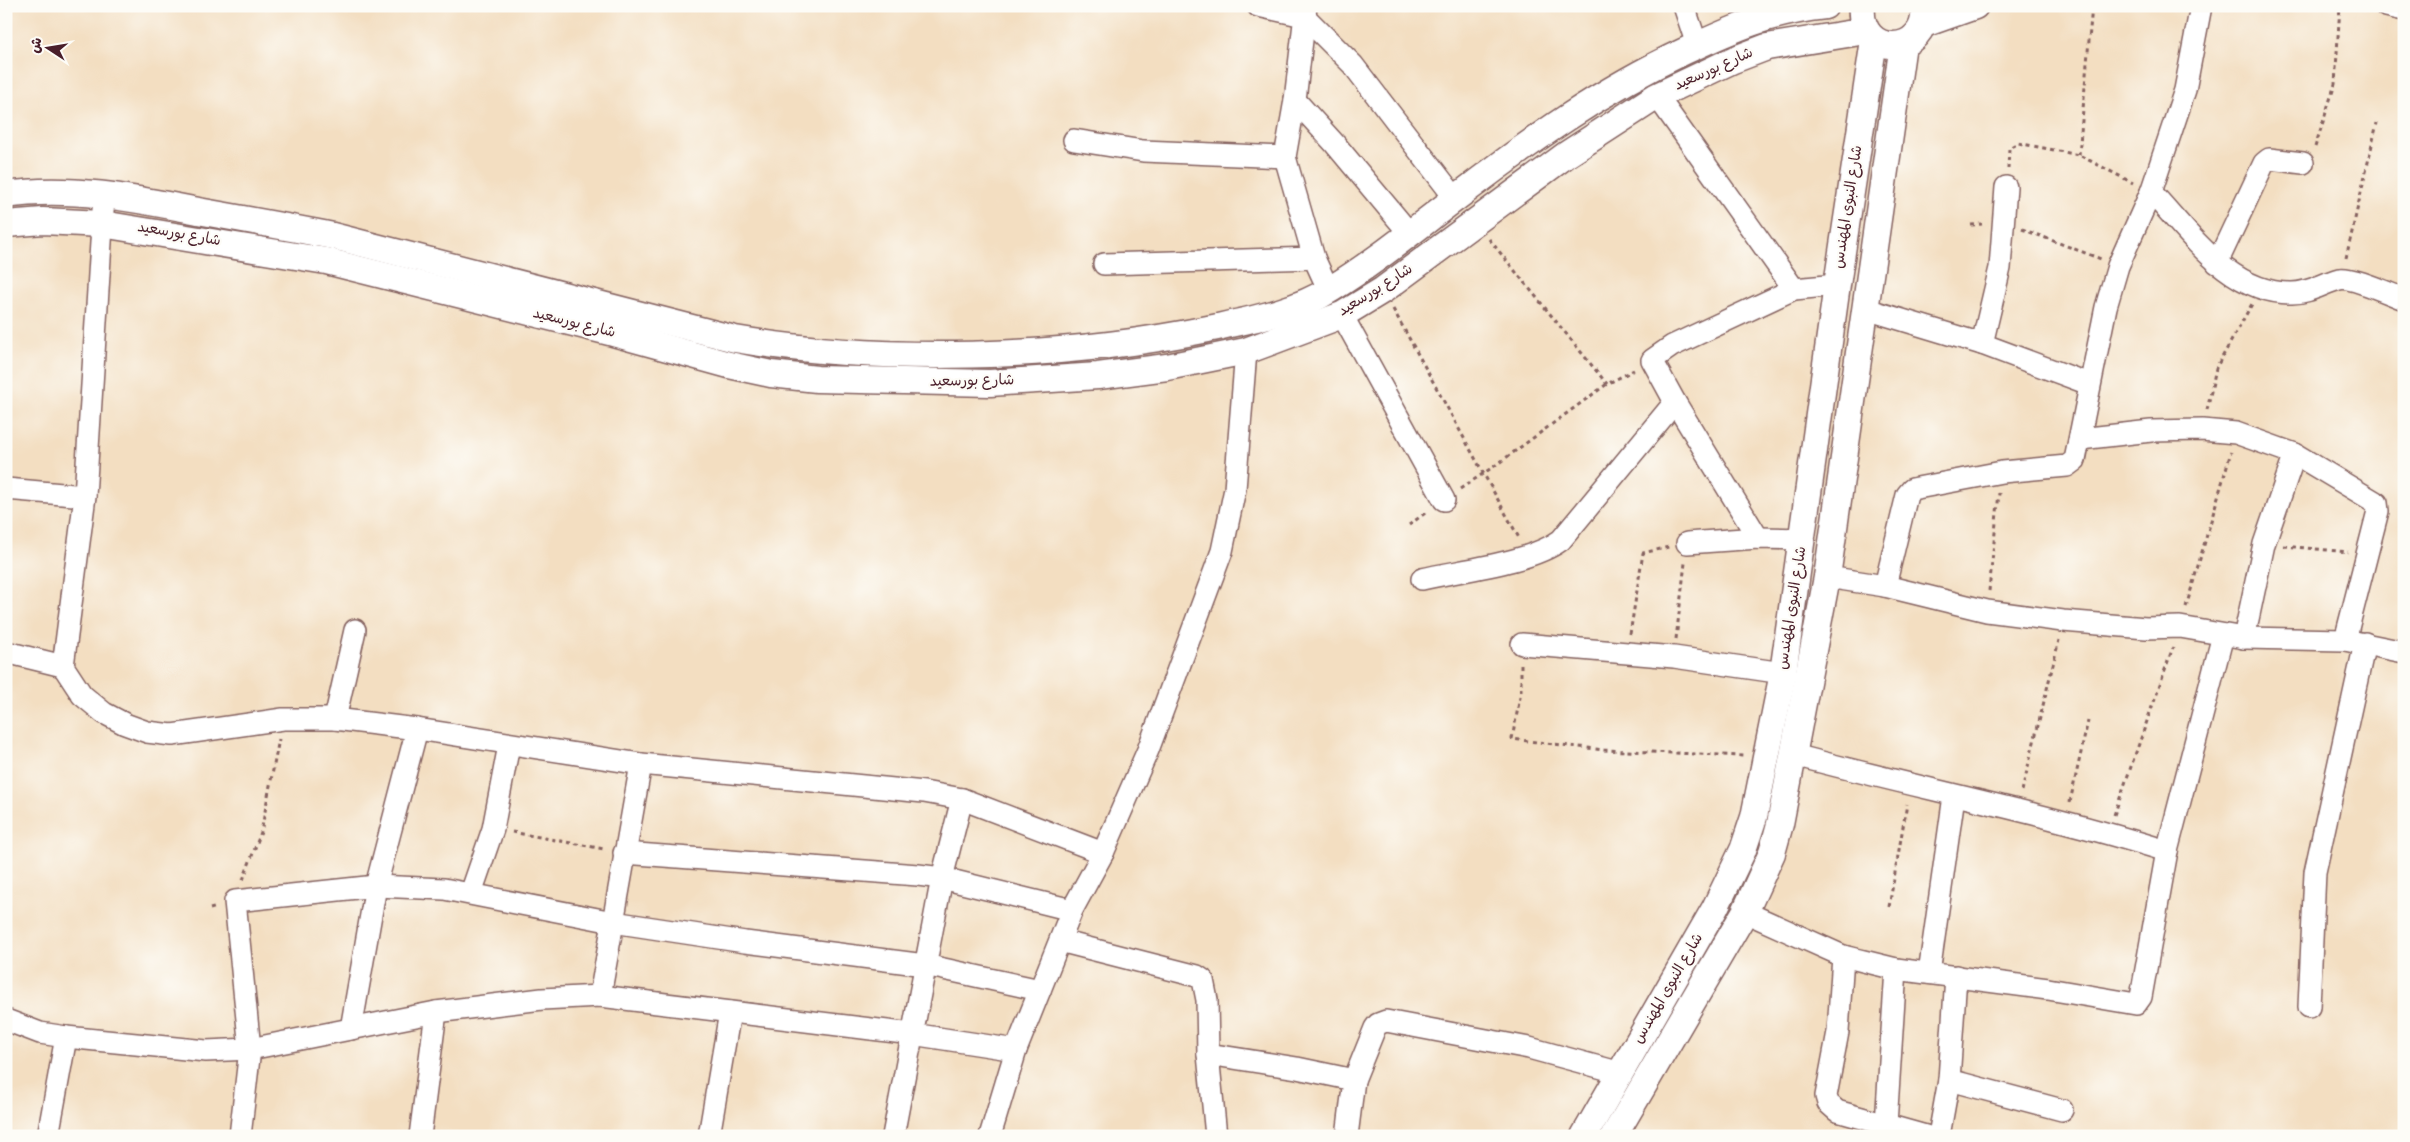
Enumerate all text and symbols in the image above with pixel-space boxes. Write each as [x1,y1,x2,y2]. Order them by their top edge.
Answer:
north arrow [22,22,72,72]
text: ش [26,36,49,55]
street label: شارع بورسعيد [1671,43,1757,97]
street label: شارع النبوى المهندس [1828,144,1870,270]
street label: شارع بورسعيد [136,217,222,253]
street label: شارع بورسعيد [1334,259,1418,323]
street label: شارع بورسعيد [530,303,618,345]
street label: شارع بورسعيد [930,370,1014,394]
street label: شارع النبوى المهندس [1772,545,1814,671]
street label: شارع النبوى المهندس [1628,930,1710,1048]

